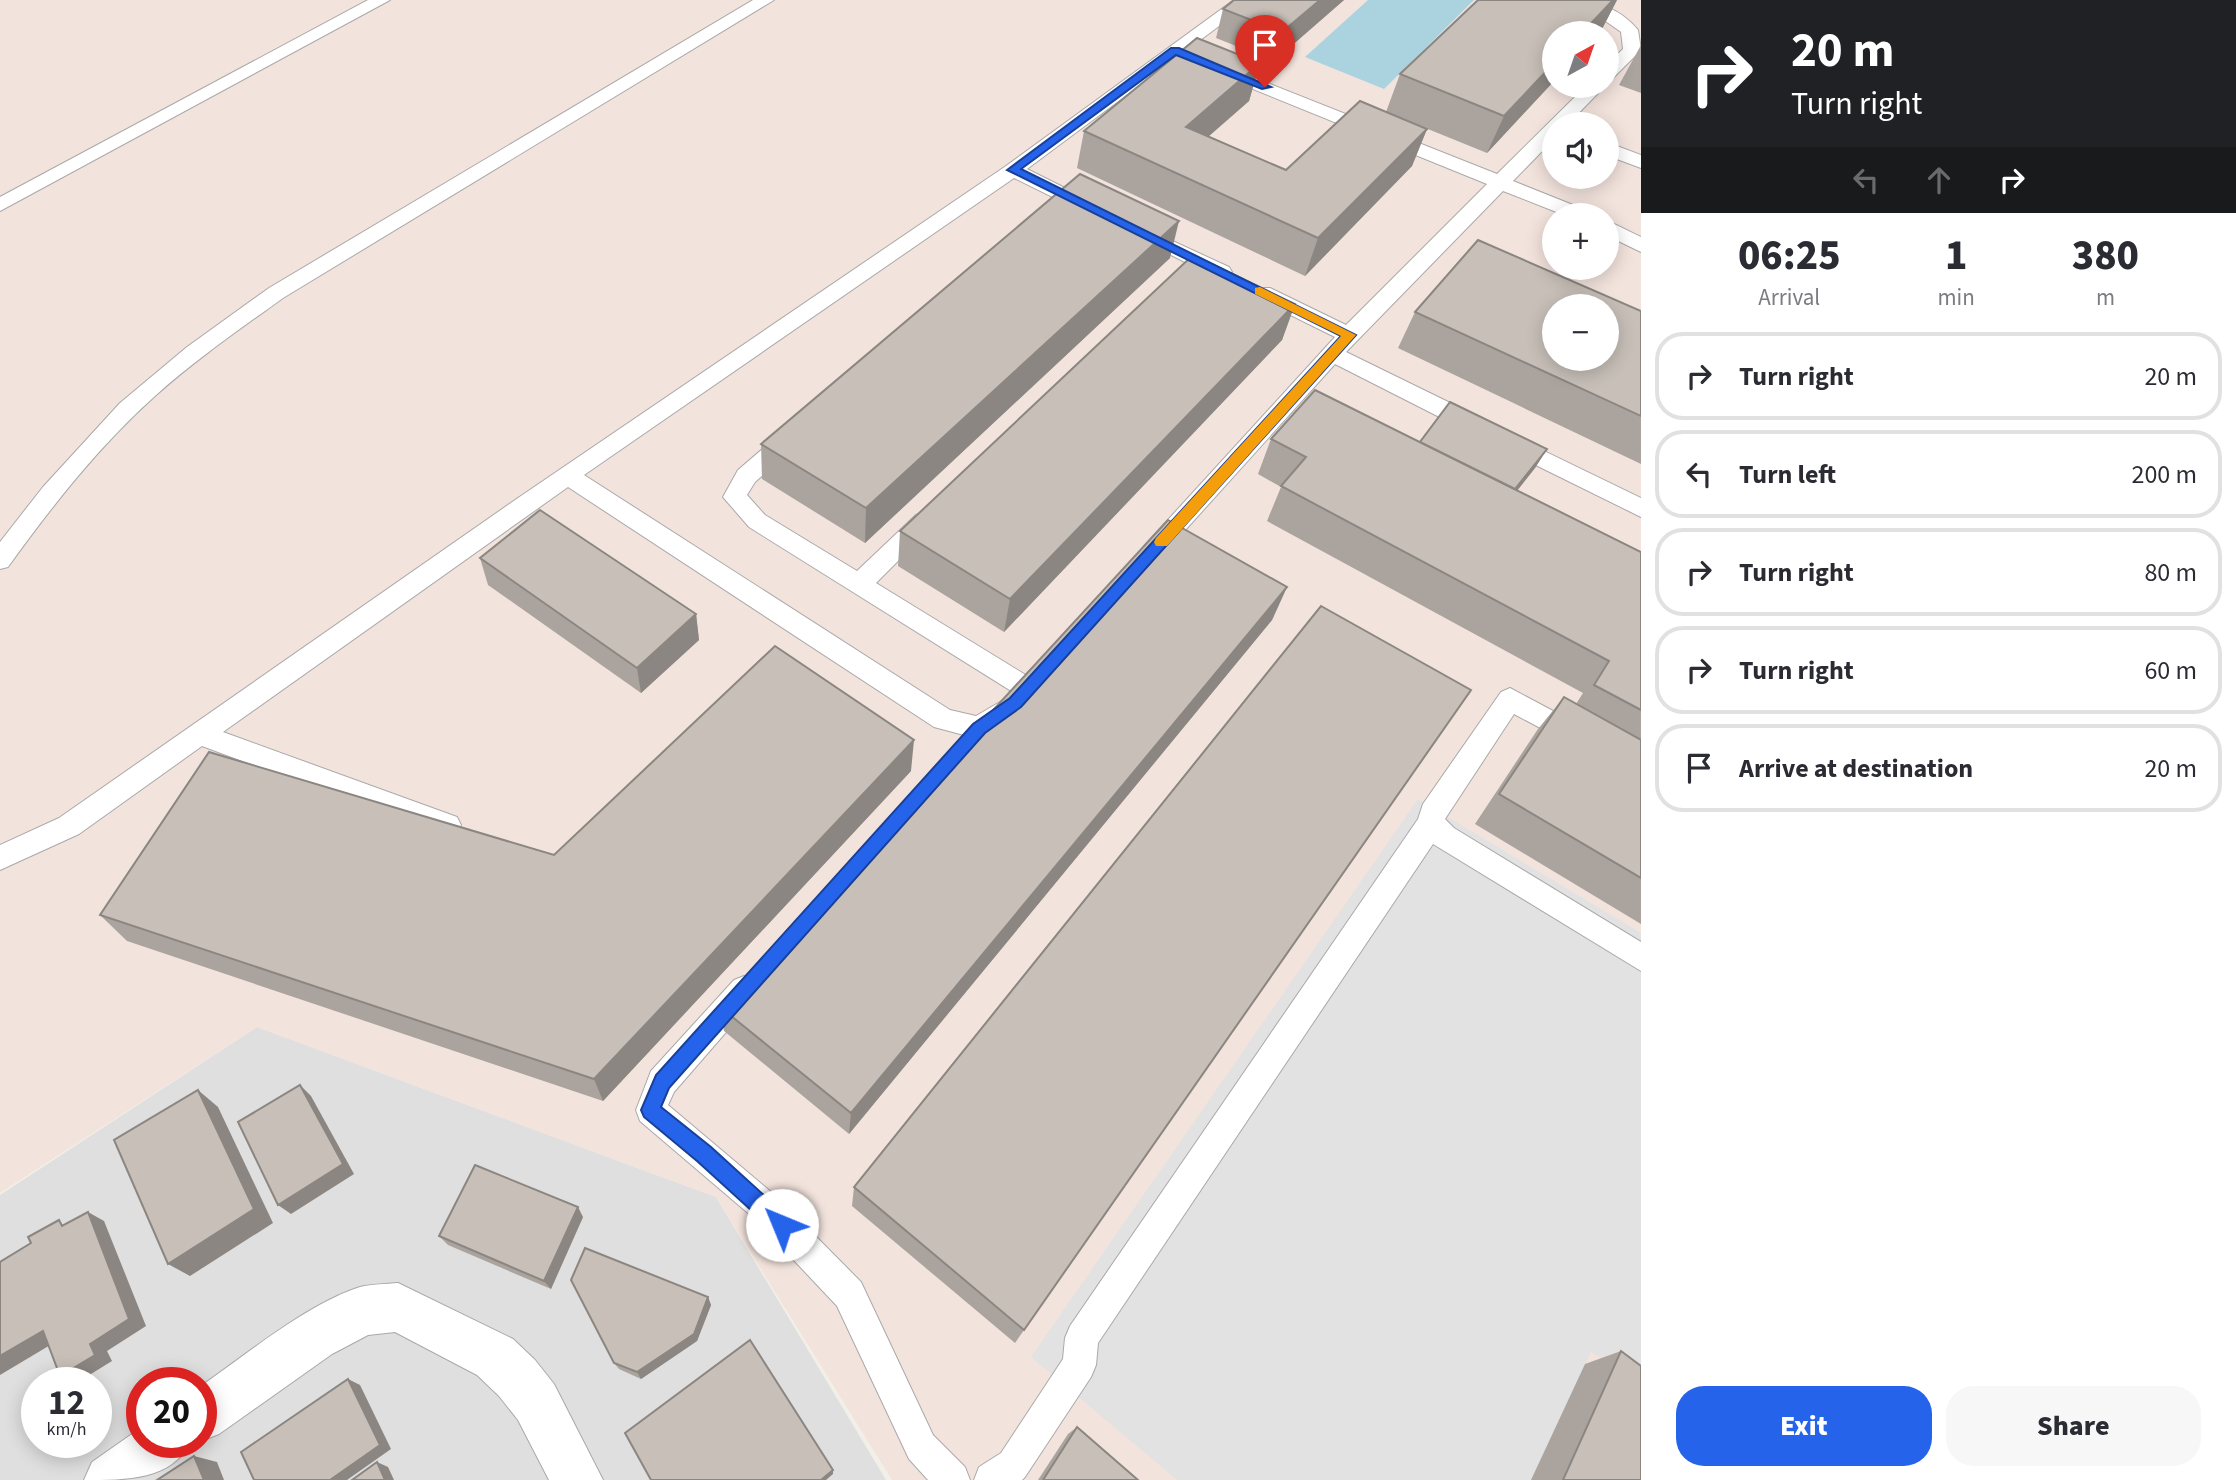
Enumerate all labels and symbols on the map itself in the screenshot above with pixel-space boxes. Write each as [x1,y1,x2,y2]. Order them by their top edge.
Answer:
pin [1235,15,1295,87]
north arrow [1542,21,1619,98]
position arrow [745,1188,819,1262]
speed limit sign: 20 [126,1367,217,1458]

